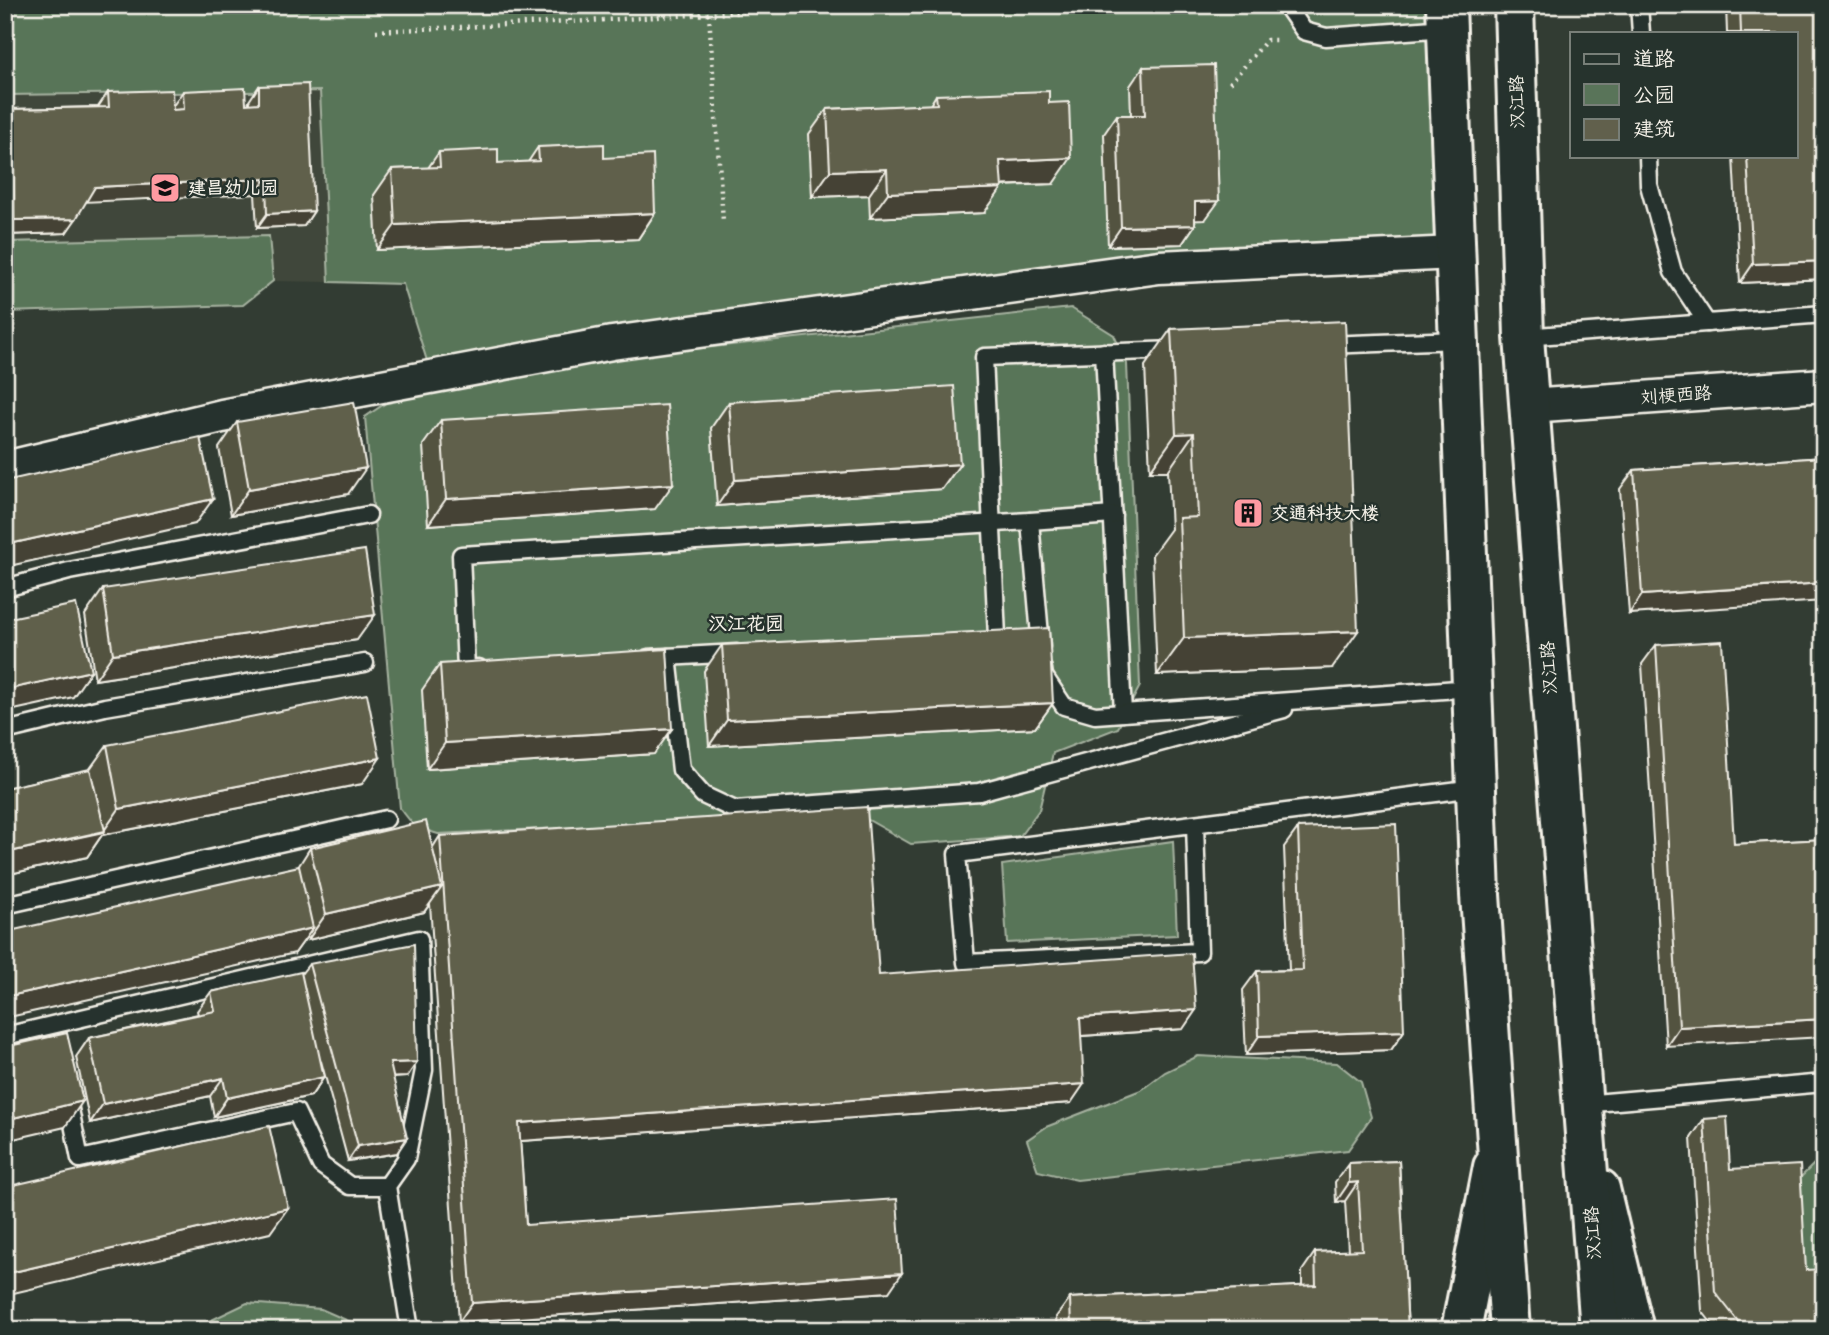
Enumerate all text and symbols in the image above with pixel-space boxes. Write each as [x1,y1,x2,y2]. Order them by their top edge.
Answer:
legend [1570,32,1798,158]
text: 道路 [1633,44,1675,71]
street label: 汉江路 [1503,75,1529,129]
text: 公园 [1633,80,1675,107]
text: 建筑 [1633,114,1675,141]
school or university icon: 建昌幼儿园 [148,171,182,205]
place label: 建昌幼儿园 [188,175,278,199]
street label: 刘梗西路 [1639,380,1713,408]
building icon: 交通科技大楼 [1231,496,1265,530]
place label: 交通科技大楼 [1271,500,1379,524]
district label: 汉江花园 [708,610,784,635]
street label: 汉江路 [1534,640,1562,696]
street label: 汉江路 [1578,1205,1606,1261]

